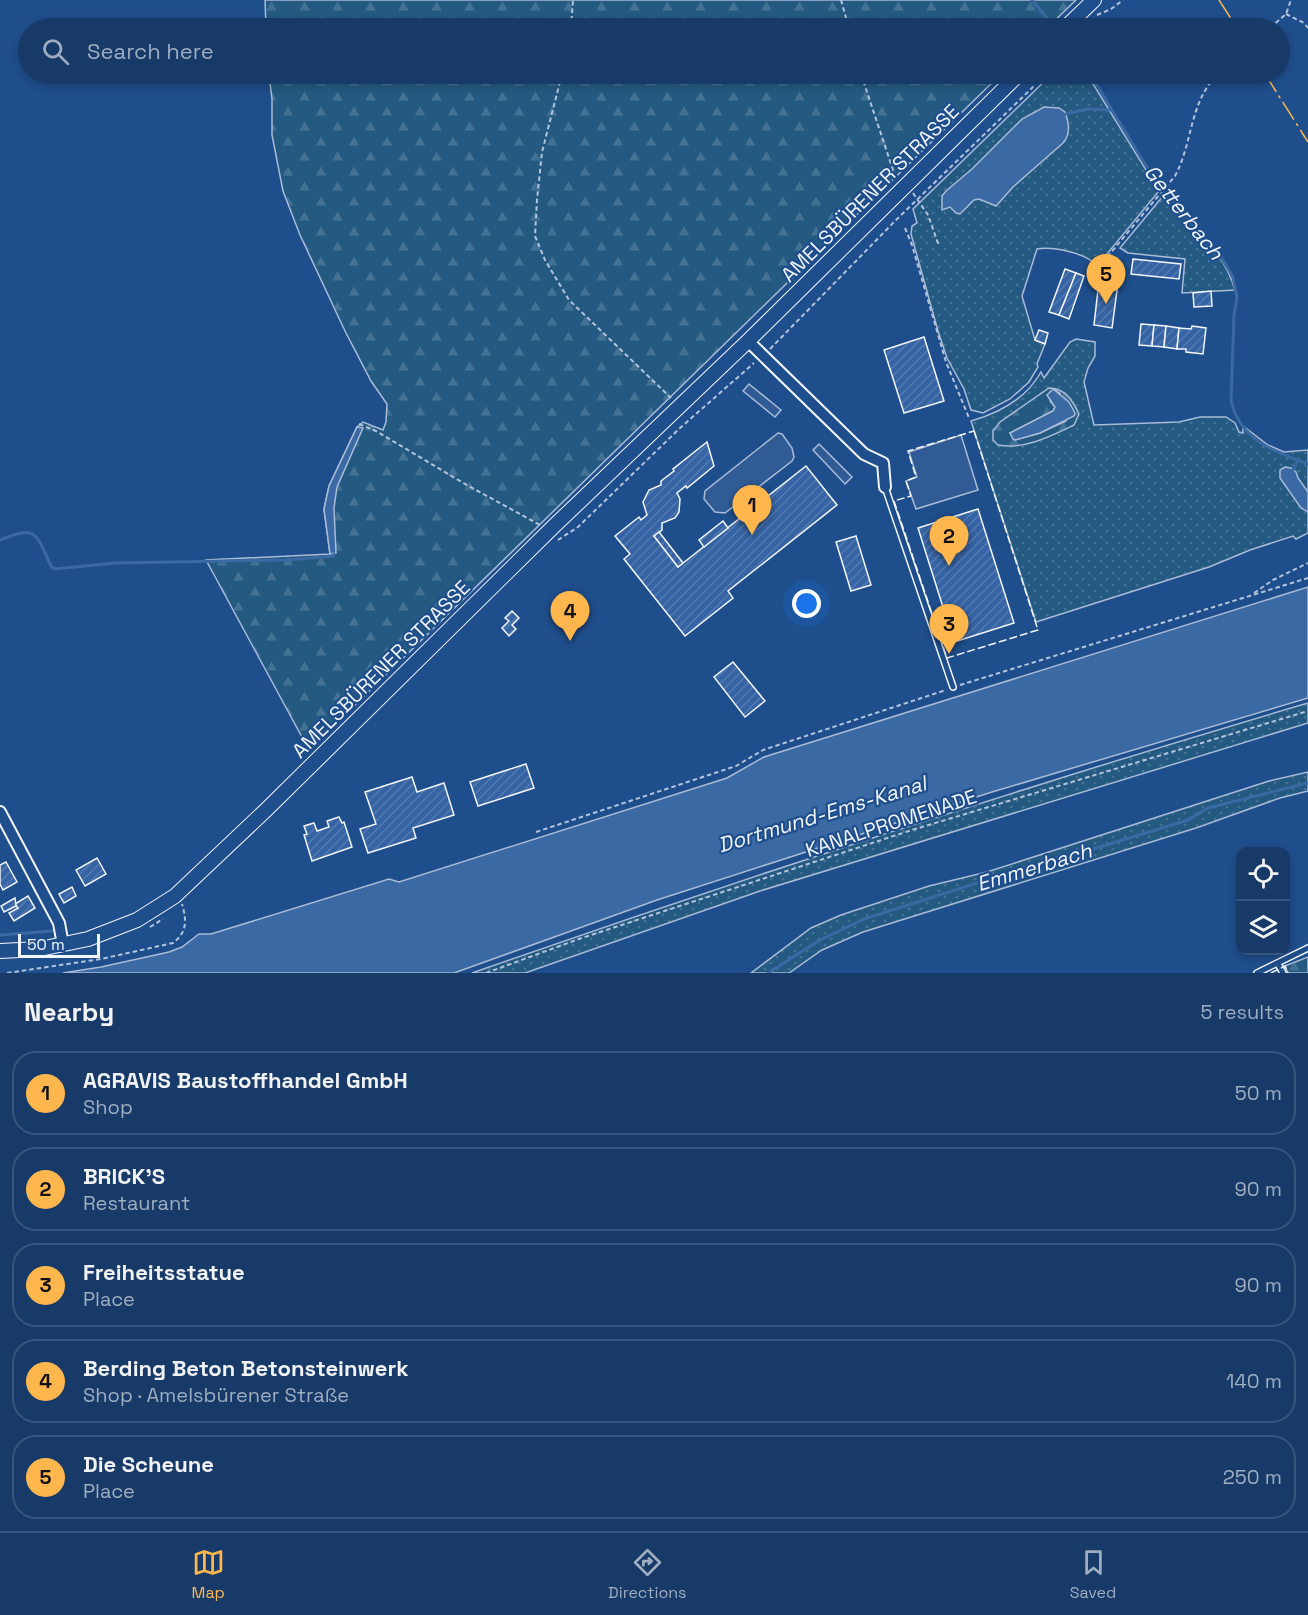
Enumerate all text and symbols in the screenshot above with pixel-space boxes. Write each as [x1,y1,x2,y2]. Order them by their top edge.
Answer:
search box [18,18,1290,84]
icon: search [39,35,72,68]
text: Search here [87,37,214,65]
street label: AMELSBÜRENER STRASSE [775,98,965,288]
water label: Getterbach [1138,159,1230,266]
pin: 5 [1086,254,1126,304]
pin: 1 [732,486,771,535]
pin: 2 [930,516,968,566]
street label: AMELSBÜRENER STRASSE [286,574,476,764]
your location [792,589,821,618]
pin: 4 [550,592,590,641]
pin: 3 [930,604,968,654]
water label: Dortmund-Ems-Kanal [714,769,932,859]
street label: KANALPROMENADE [802,783,980,863]
water label: Emmerbach [973,836,1096,897]
map controls [1236,847,1290,955]
button: locate [1236,847,1290,901]
button: layers [1236,901,1290,955]
scale bar [18,931,100,959]
text: 50 m [27,934,65,955]
text: Nearby [24,995,114,1029]
text: 5 results [1200,999,1284,1025]
text: AGRAVIS Baustoffhandel GmbH [83,1066,408,1094]
text: 1 [41,1080,50,1106]
text: 50 m [1235,1080,1282,1106]
text: Shop [83,1094,133,1120]
text: BRICK'S [83,1162,165,1190]
text: 2 [40,1176,51,1202]
text: 90 m [1235,1176,1282,1202]
text: Restaurant [83,1190,190,1216]
text: Freiheitsstatue [83,1258,245,1286]
text: 3 [39,1272,52,1298]
text: 90 m [1235,1272,1282,1298]
text: Place [83,1286,135,1312]
text: Berding Beton Betonsteinwerk [83,1354,409,1382]
text: 4 [39,1368,52,1394]
text: 140 m [1226,1368,1282,1394]
text: Shop · Amelsbürener Straße [83,1382,349,1408]
text: Die Scheune [83,1450,214,1478]
text: 5 [40,1464,52,1490]
text: 250 m [1223,1464,1282,1490]
text: Place [83,1478,135,1504]
tab: Map [192,1546,225,1603]
tab: Directions [608,1546,687,1603]
tab: Saved [1070,1546,1116,1603]

